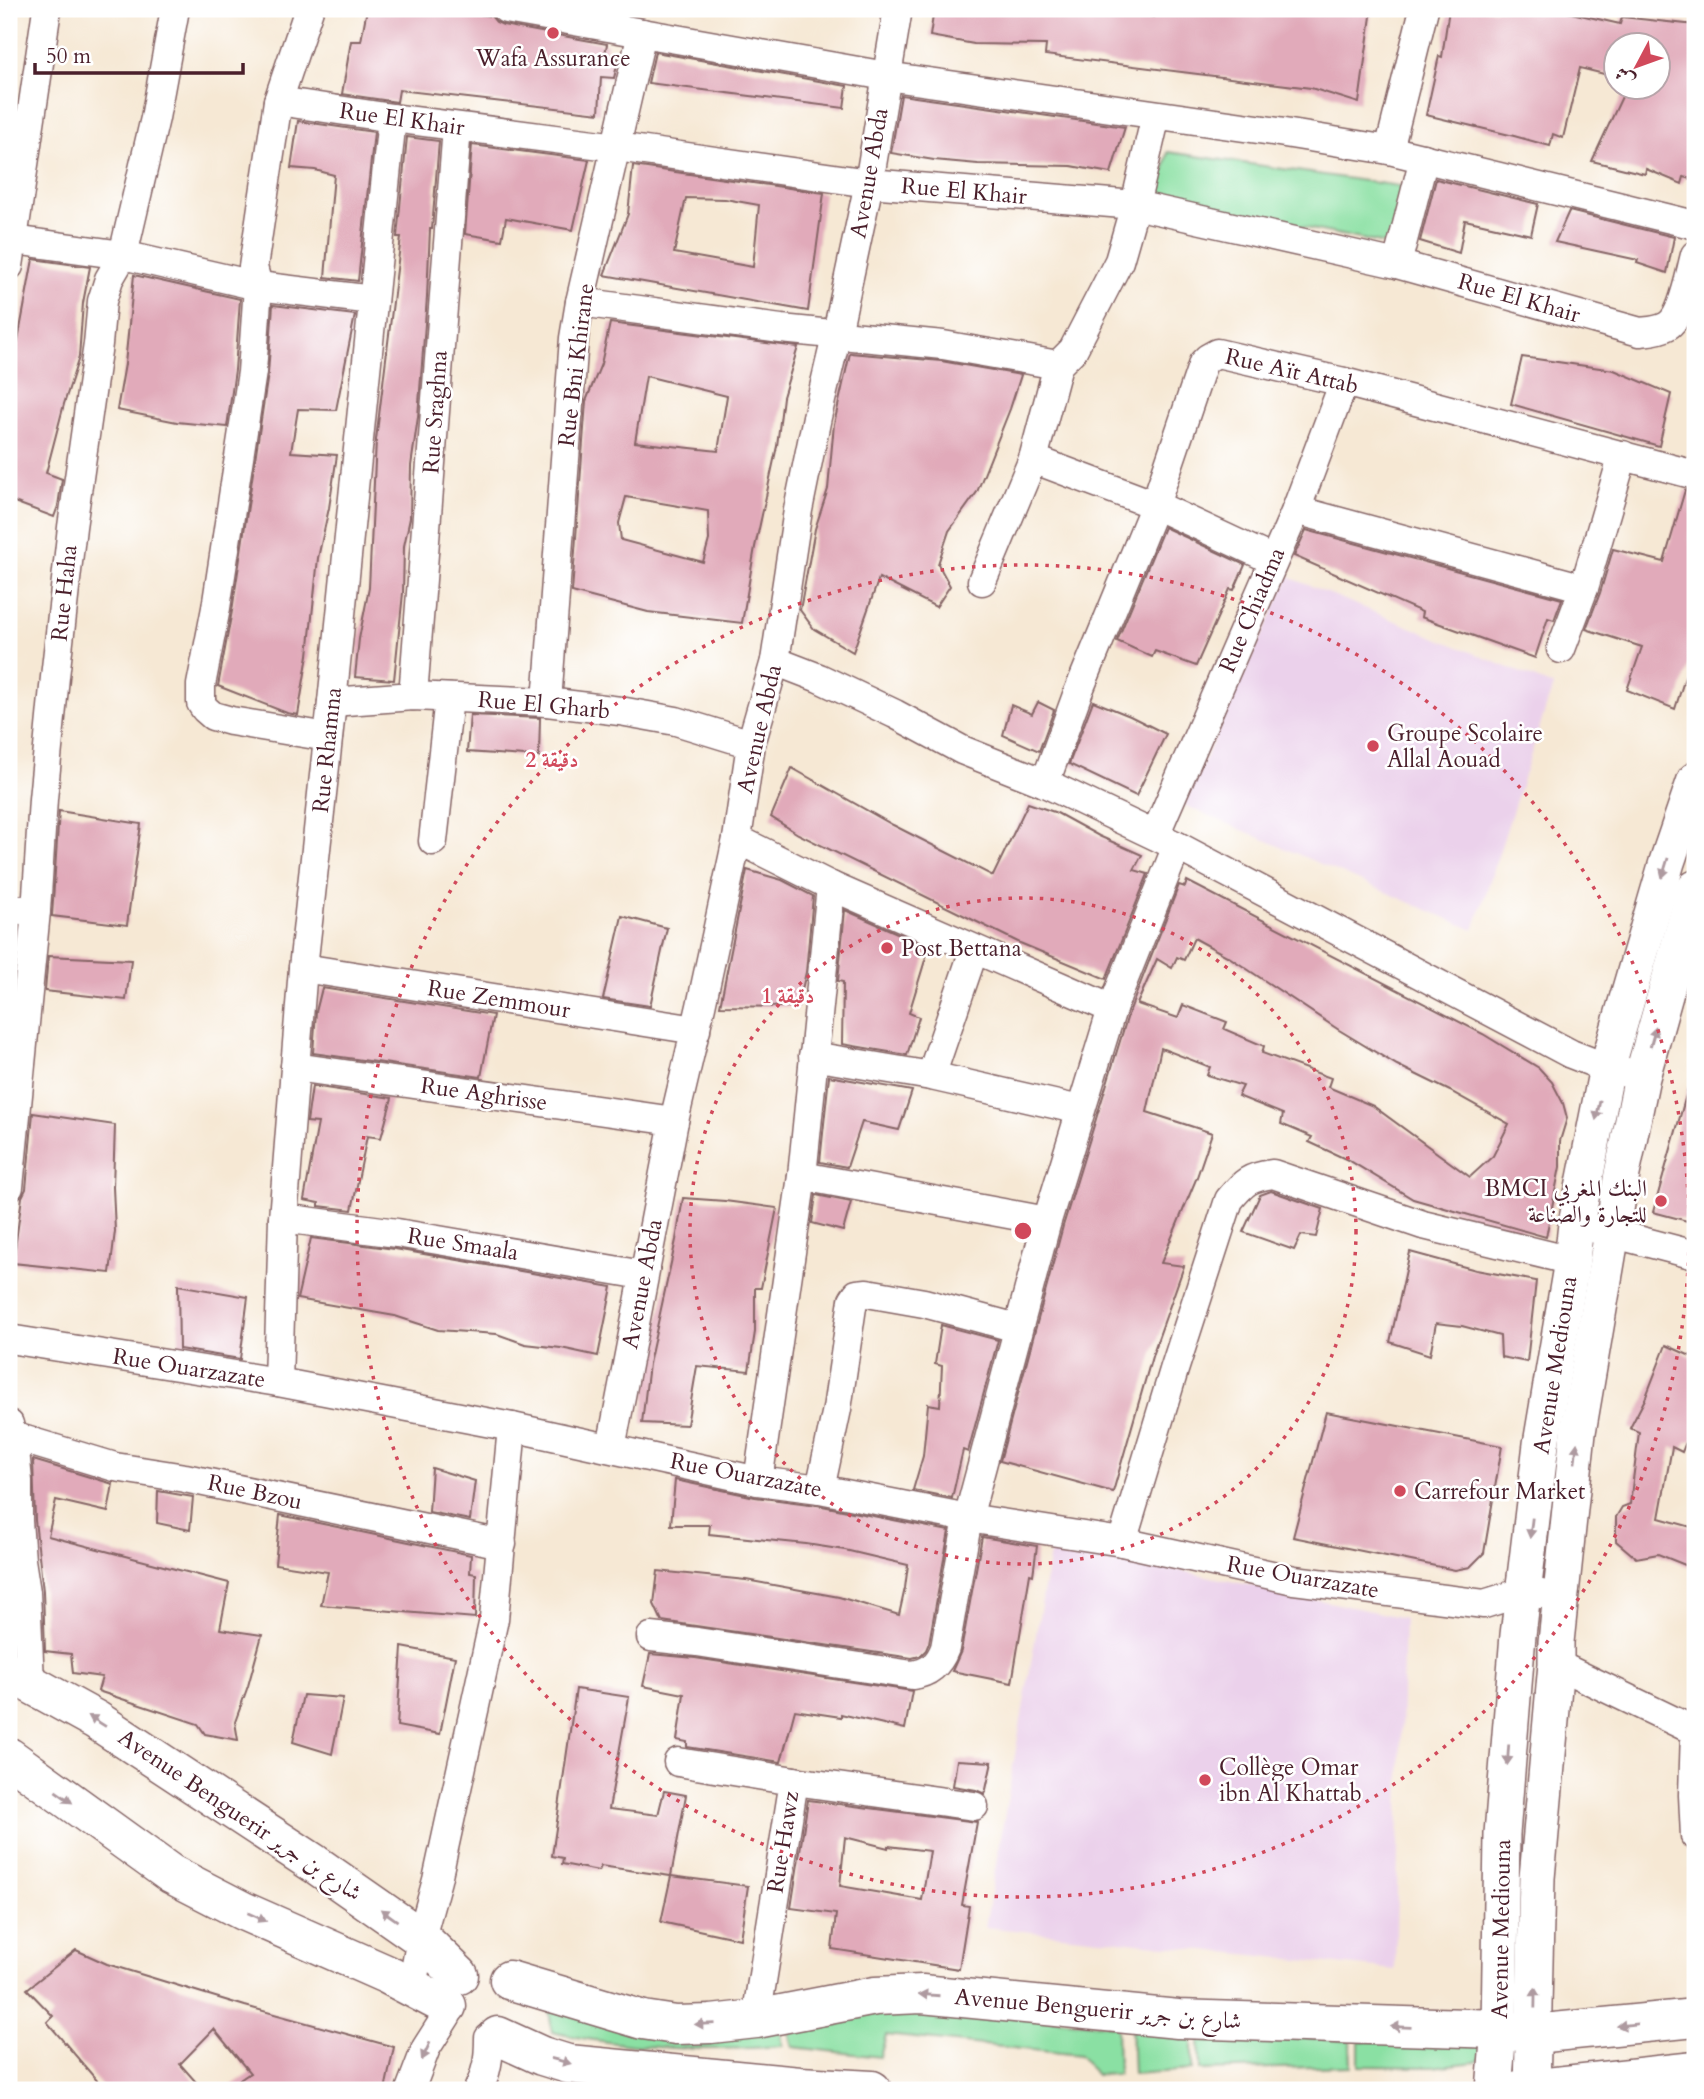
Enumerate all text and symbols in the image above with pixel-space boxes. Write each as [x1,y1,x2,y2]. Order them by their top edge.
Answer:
marker: Wafa Assurance [545,25,561,41]
scale bar [35,32,243,76]
north arrow [1602,32,1672,102]
text: 50 m [46,42,91,71]
place label: Wafa Assurance [474,43,631,74]
text: ش [1609,61,1641,92]
street label: Rue El Khair [337,95,467,143]
street label: Avenue Abda [842,105,896,241]
street label: Rue El Khair [900,170,1029,212]
street label: Rue El Khair [1454,266,1584,330]
street label: Rue Bni Khirane [551,281,601,449]
street label: Rue Aït Attab [1222,341,1362,401]
street label: Rue Sraghna [415,349,455,475]
street label: Rue Chiadma [1212,542,1292,677]
street label: Rue Haha [44,543,84,643]
street label: Avenue Abda [729,661,789,797]
street label: Rue El Gharb [476,684,612,726]
street label: Rue Rhamna [305,686,349,814]
place label: Groupe Scolaire Allal Aouad [1387,718,1543,775]
marker: Groupe Scolaire Allal Aouad [1365,738,1381,754]
text: 2 دقيقة [525,746,579,775]
one-way arrow [1660,858,1670,879]
place label: Post Bettana [901,933,1022,964]
marker: Post Bettana [879,940,895,956]
street label: Rue Zemmour [425,972,573,1026]
text: 1 دقيقة [761,982,815,1011]
one-way arrow [1648,1026,1659,1048]
street label: Rue Aghrisse [419,1070,549,1118]
one-way arrow [1592,1099,1603,1121]
place label: BMCI البنك المغربي للتجارة والصناعة [1485,1173,1647,1230]
marker: BMCI البنك المغربي للتجارة والصناعة [1653,1193,1669,1209]
street label: Avenue Abda [614,1216,670,1352]
centre of rings [1011,1219,1035,1243]
street label: Rue Smaala [405,1220,521,1268]
street label: Avenue Mediouna [1526,1274,1584,1456]
street label: Rue Ouarzazate [110,1341,268,1395]
one-way arrow [1571,1442,1582,1464]
street label: Rue Ouarzazate [667,1445,825,1505]
street label: Rue Bzou [205,1467,305,1517]
place label: Carrefour Market [1414,1476,1585,1507]
marker: Carrefour Market [1392,1483,1408,1499]
one-way arrow [1525,1518,1536,1540]
street label: Rue Ouarzazate [1224,1548,1382,1606]
one-way arrow [88,1715,107,1728]
street label: Avenue Benguerir شارع بن جرير [110,1722,368,1912]
one-way arrow [1502,1744,1513,1766]
place label: Collège Omar ibn Al Khattab [1219,1752,1362,1809]
marker: Collège Omar ibn Al Khattab [1197,1772,1213,1788]
street label: Rue Hawz [760,1789,806,1895]
one-way arrow [55,1790,73,1804]
street label: Avenue Mediouna [1484,1839,1518,2019]
one-way arrow [380,1908,398,1922]
one-way arrow [246,1912,267,1923]
street label: Avenue Benguerir شارع بن جرير [953,1981,1243,2041]
one-way arrow [1529,1986,1541,2008]
one-way arrow [918,1989,940,2000]
one-way arrow [693,2018,715,2030]
one-way arrow [1616,2019,1638,2030]
one-way arrow [1389,2021,1411,2032]
one-way arrow [420,2041,432,2061]
one-way arrow [551,2057,572,2067]

